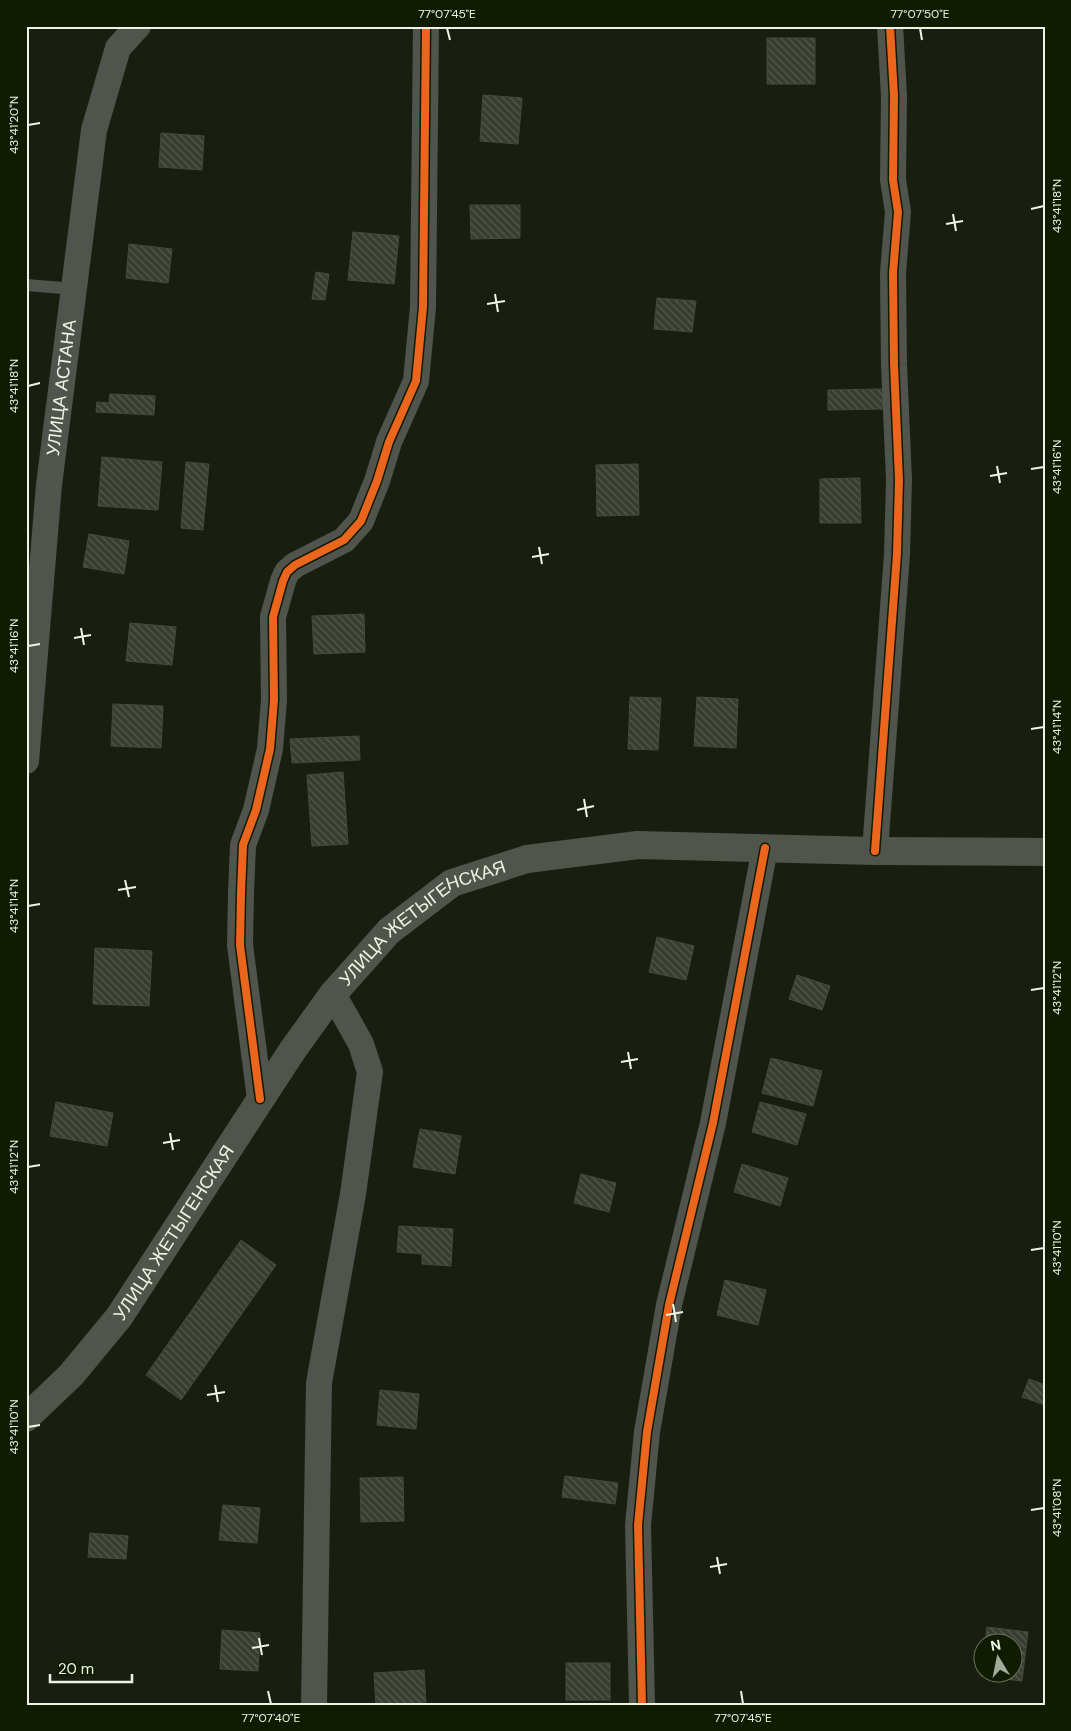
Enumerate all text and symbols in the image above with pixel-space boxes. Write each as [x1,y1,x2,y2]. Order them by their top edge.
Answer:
text: 77°07'45"E [418,6,476,22]
text: 77°07'50"E [890,6,950,22]
text: 43°41'20"N [6,96,22,154]
text: 43°41'18"N [1049,179,1065,233]
street label: УЛИЦА АСТАНА [41,318,82,457]
text: 43°41'18"N [6,359,22,413]
text: 43°41'16"N [1049,440,1065,494]
text: 43°41'16"N [6,619,22,673]
text: 43°41'14"N [1049,700,1065,754]
street label: УЛИЦА ЖЕТЫГЕНСКАЯ [334,855,509,991]
text: 43°41'14"N [6,879,22,933]
text: 43°41'12"N [1049,961,1065,1015]
text: 43°41'12"N [6,1140,22,1194]
street label: УЛИЦА ЖЕТЫГЕНСКАЯ [108,1140,240,1325]
text: 43°41'10"N [1049,1220,1065,1276]
text: 43°41'10"N [6,1399,22,1455]
text: 43°41'08"N [1049,1479,1065,1537]
north arrow [974,1634,1024,1684]
text: N [989,1635,1002,1655]
scale bar [50,1651,132,1683]
text: 20 m [58,1659,94,1679]
text: 77°07'40"E [242,1710,301,1726]
text: 77°07'45"E [714,1710,772,1726]

